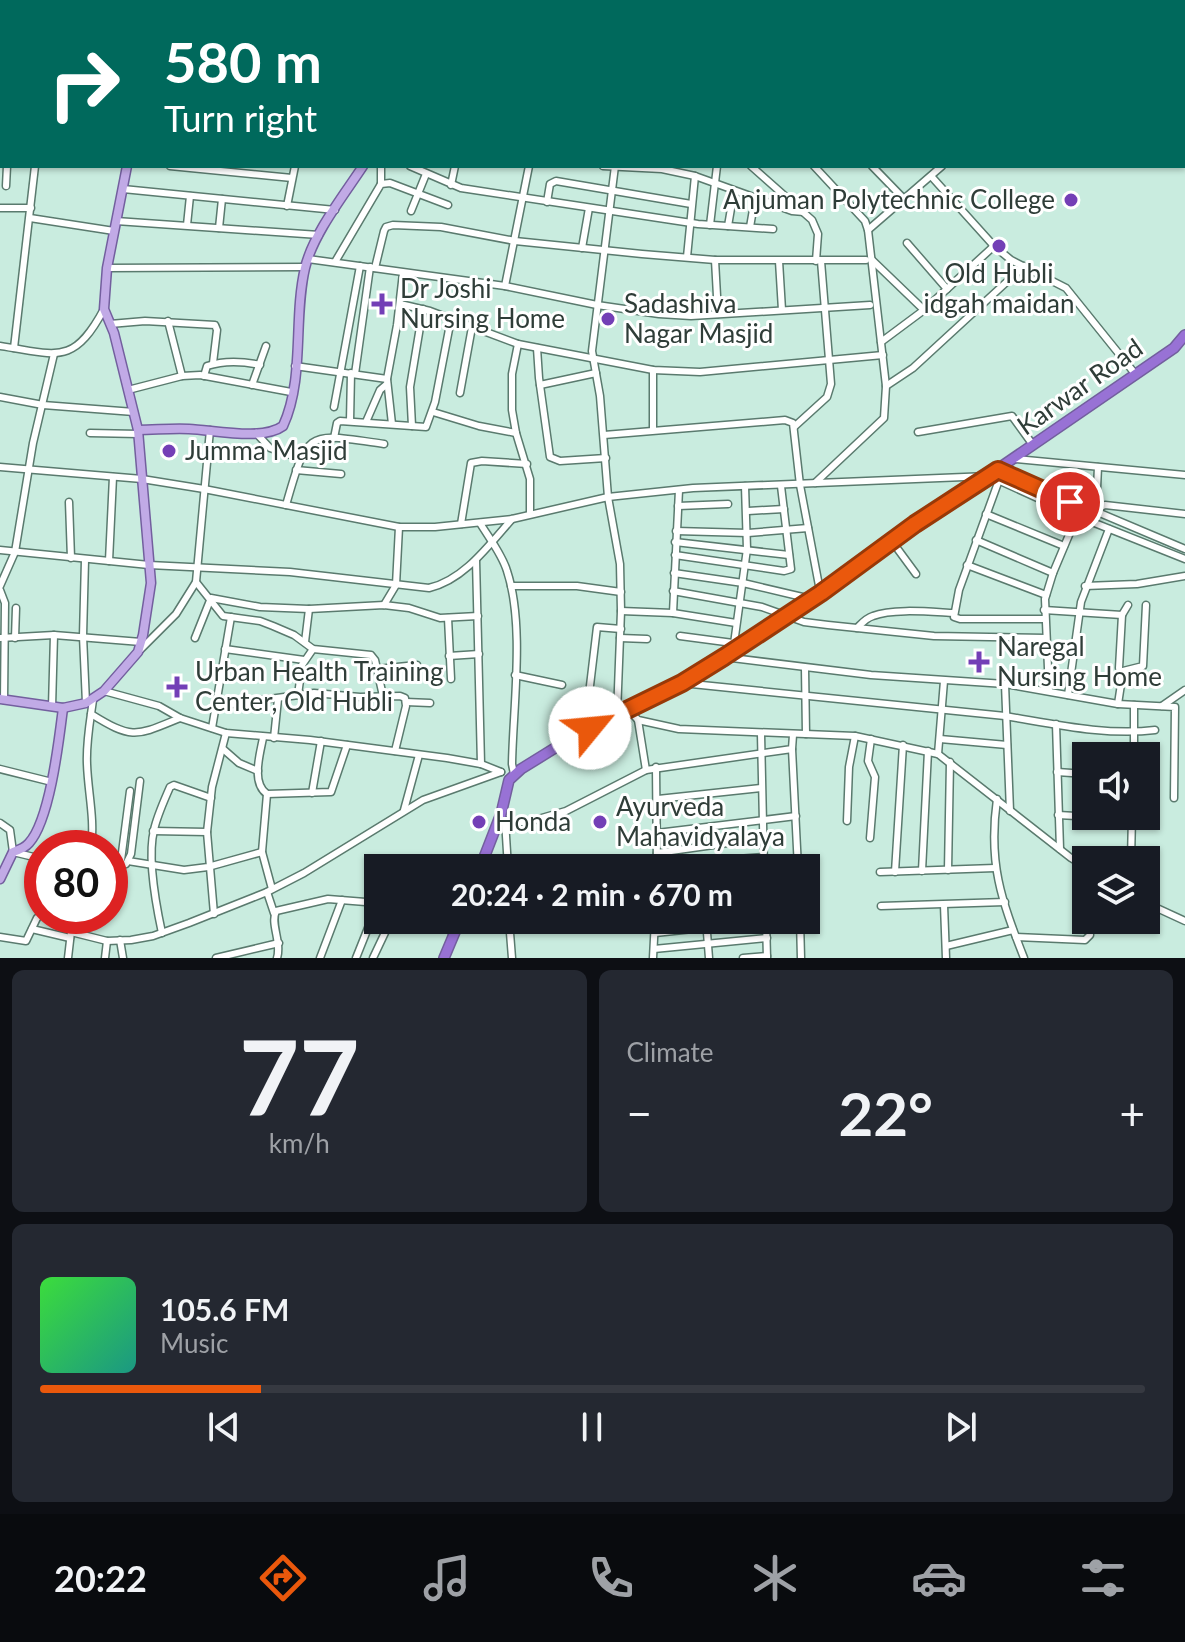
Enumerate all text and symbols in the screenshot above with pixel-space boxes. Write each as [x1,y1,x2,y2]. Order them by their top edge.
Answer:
text: 580 m [164,28,322,95]
icon: right [32,32,136,136]
text: Turn right [164,96,317,140]
place label: Anjuman Polytechnic College [723,183,1055,215]
marker: Anjuman Polytechnic College [1062,191,1080,209]
marker: Old Hubli idgah maidan [990,237,1008,255]
place label: Old Hubli idgah maidan [924,257,1074,319]
place label: Dr Joshi Nursing Home [400,272,565,334]
place label: Sadashiva Nagar Masjid [624,287,773,349]
marker: Dr Joshi Nursing Home [371,293,393,315]
marker: Sadashiva Nagar Masjid [599,310,617,328]
street label: Karwar Road [1010,331,1148,441]
place label: Jumma Masjid [185,434,347,466]
marker: Jumma Masjid [160,442,178,460]
pin [1036,468,1104,536]
icon: arrive [1048,480,1092,524]
place label: Naregal Nursing Home [997,630,1162,692]
marker: Naregal Nursing Home [968,651,990,673]
place label: Urban Health Training Center, Old Hubli [195,655,443,717]
marker: Urban Health Training Center, Old Hubli [166,676,188,698]
position arrow [548,686,632,770]
map controls [1072,742,1160,934]
button: sound [1072,742,1160,830]
place label: Ayurveda Mahavidyalaya [616,790,785,852]
place label: Honda [495,805,571,837]
marker: Honda [470,813,488,831]
marker: Ayurveda Mahavidyalaya [591,813,609,831]
speed limit sign: 80 [24,830,128,934]
button: layers [1072,846,1160,934]
text: 20:24 · 2 min · 670 m [451,876,733,912]
text: 77 [239,1012,360,1137]
text: Climate [627,1036,713,1068]
text: 22° [838,1077,933,1149]
text: − [627,1087,652,1139]
text: + [1119,1087,1145,1139]
text: km/h [269,1127,330,1159]
text: 105.6 FM [160,1291,289,1327]
text: Music [160,1327,228,1359]
icon: previous [202,1405,246,1449]
icon: pause [570,1405,614,1449]
icon: next [939,1405,983,1449]
icon: directions [255,1550,311,1606]
icon: music [419,1550,475,1606]
icon: phone [583,1550,639,1606]
icon: climate [747,1550,803,1606]
icon: car [911,1550,967,1606]
icon: filters [1075,1550,1131,1606]
text: 20:22 [54,1556,147,1600]

